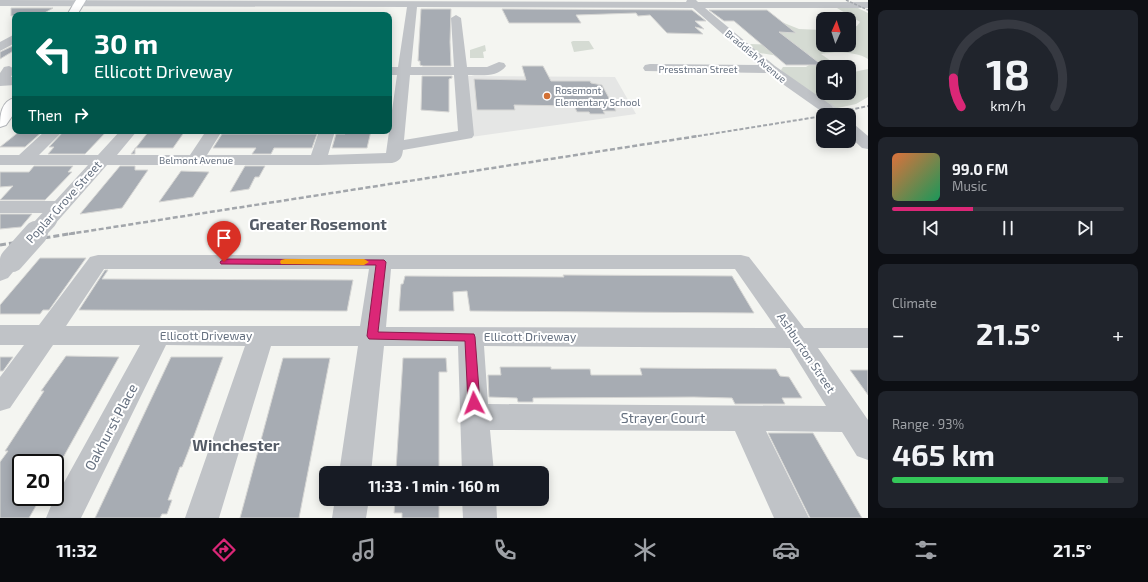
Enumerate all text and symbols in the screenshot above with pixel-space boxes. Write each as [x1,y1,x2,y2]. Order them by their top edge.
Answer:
north arrow [816,12,856,52]
map controls [816,12,856,148]
text: 30 m [94,26,158,60]
street label: Braddish Avenue [723,27,789,85]
icon: left [28,28,80,80]
text: 18 [986,47,1030,97]
text: Ellicott Driveway [94,60,233,82]
button: sound [816,60,856,100]
street label: Presstman Street [658,63,738,75]
place label: Rosemont Elementary School [555,84,640,108]
marker: Rosemont Elementary School [542,91,552,101]
text: km/h [990,96,1026,113]
icon: right [70,104,92,126]
text: Then [28,106,62,124]
button: layers [816,108,856,148]
street label: Belmont Avenue [159,154,233,166]
street label: Poplar Grove Street [23,157,104,245]
text: 99.0 FM [952,160,1008,178]
text: Music [952,178,987,194]
district label: Greater Rosemont [249,214,387,233]
icon: previous [920,217,942,239]
icon: pause [997,217,1019,239]
icon: next [1074,217,1096,239]
pin [207,221,241,262]
icon: arrive [213,227,235,249]
text: Climate [892,295,937,311]
street label: Ashburton Street [775,310,839,395]
text: 21.5° [976,315,1041,351]
text: − [892,321,905,347]
text: + [1112,321,1124,347]
street label: Ellicott Driveway [160,328,253,342]
street label: Ellicott Driveway [484,329,577,343]
street label: Oakhurst Place [81,380,141,473]
position arrow [453,382,495,424]
street label: Strayer Court [621,409,705,426]
text: Range · 93% [892,416,964,432]
district label: Winchester [192,435,280,454]
text: 465 km [892,436,995,472]
speed limit sign: 20 [12,454,64,506]
text: 11:33 · 1 min · 160 m [368,477,500,495]
icon: directions [210,536,238,564]
icon: music [350,536,378,564]
icon: phone [491,536,519,564]
icon: climate [631,536,659,564]
icon: car [772,536,800,564]
icon: filters [912,536,940,564]
text: 11:32 [56,539,97,561]
text: 21.5° [1053,539,1092,561]

